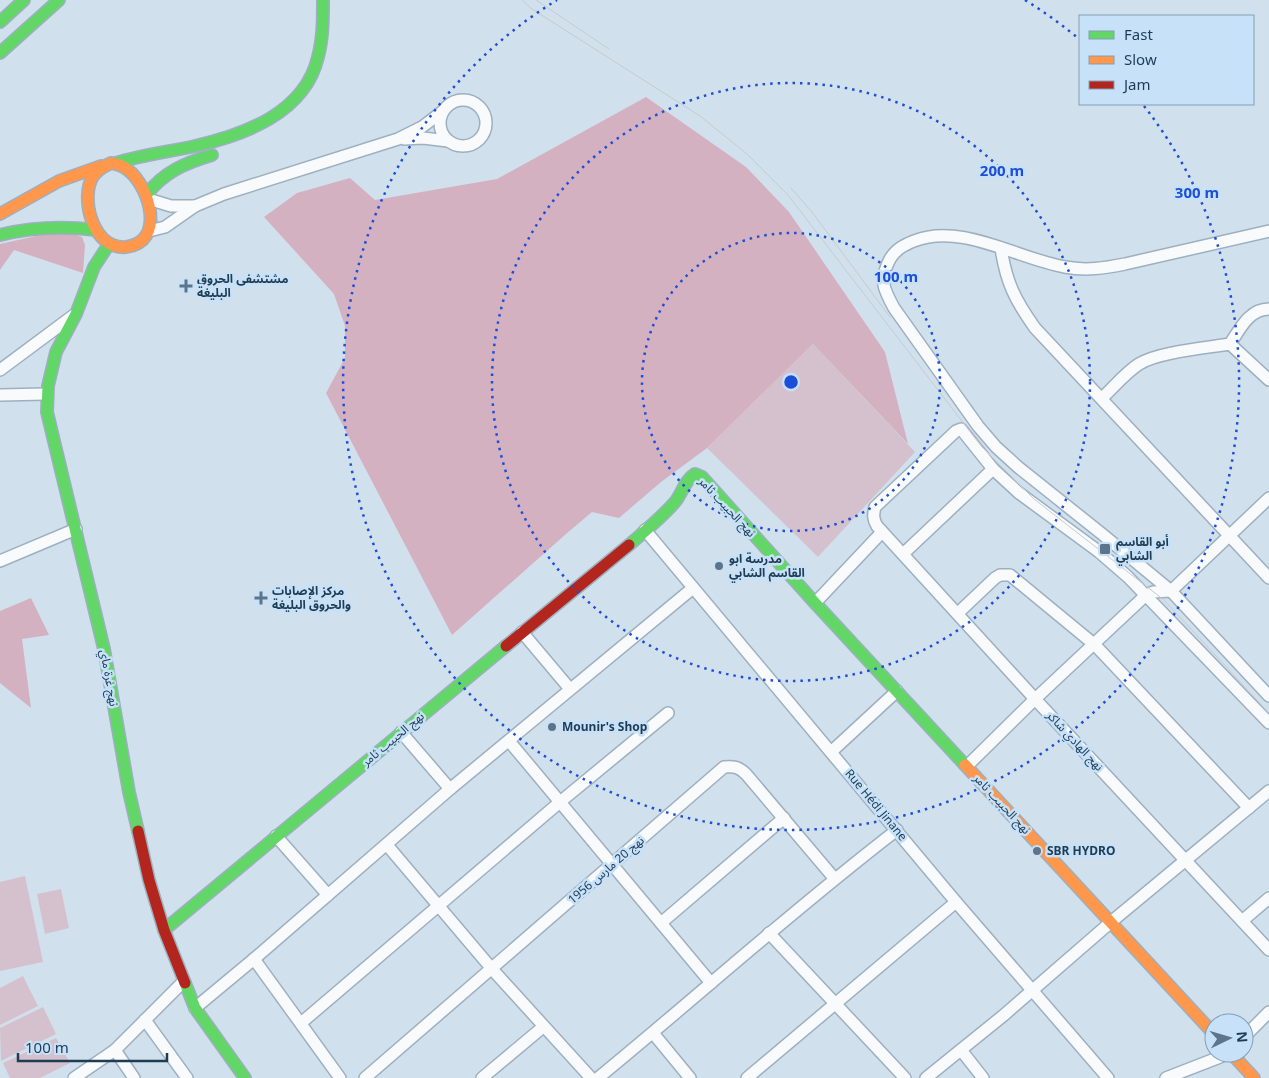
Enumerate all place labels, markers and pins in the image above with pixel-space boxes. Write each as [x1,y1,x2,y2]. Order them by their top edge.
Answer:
place label: مشتشفى الحروق البليغة [197,270,288,301]
marker: مشتشفى الحروق البليغة [179,279,193,293]
centre of rings [782,373,800,391]
place label: أبو القاسم الشابي [1116,533,1169,566]
marker: أبو القاسم الشابي [1098,542,1112,556]
place label: مدرسة ابو القاسم الشابي [729,550,805,583]
marker: مدرسة ابو القاسم الشابي [713,560,725,572]
place label: مركز الإصابات والحروق البليغة [272,582,351,613]
marker: مركز الإصابات والحروق البليغة [254,591,268,605]
place label: Mounir's Shop [562,718,648,735]
marker: Mounir's Shop [546,721,558,733]
place label: SBR HYDRO [1047,842,1115,859]
marker: SBR HYDRO [1031,845,1043,857]

